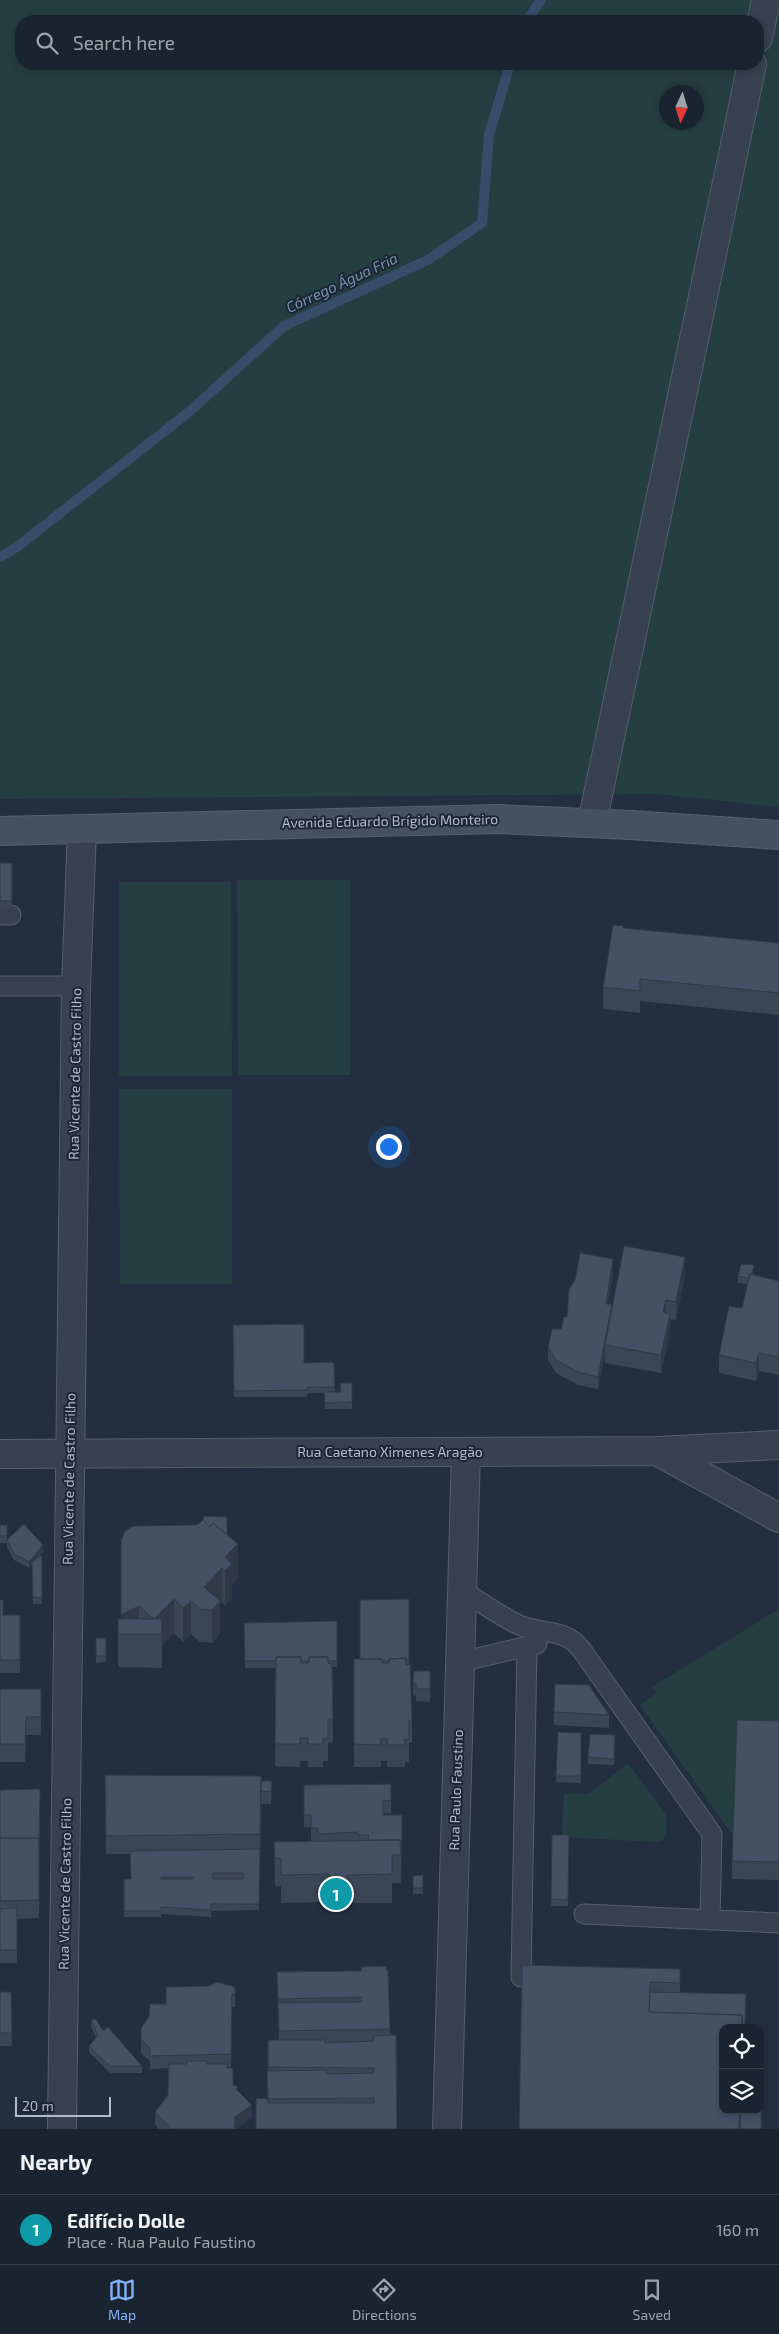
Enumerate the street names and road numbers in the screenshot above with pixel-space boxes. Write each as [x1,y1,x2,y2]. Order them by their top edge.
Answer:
street label: Avenida Eduardo Brígido Monteiro [282,810,498,831]
street label: Rua Vicente de Castro Filho [65,988,85,1160]
street label: Rua Vicente de Castro Filho [59,1393,79,1565]
street label: Rua Caetano Ximenes Aragão [297,1443,483,1460]
street label: Rua Paulo Faustino [445,1729,466,1851]
street label: Rua Vicente de Castro Filho [55,1798,75,1970]

